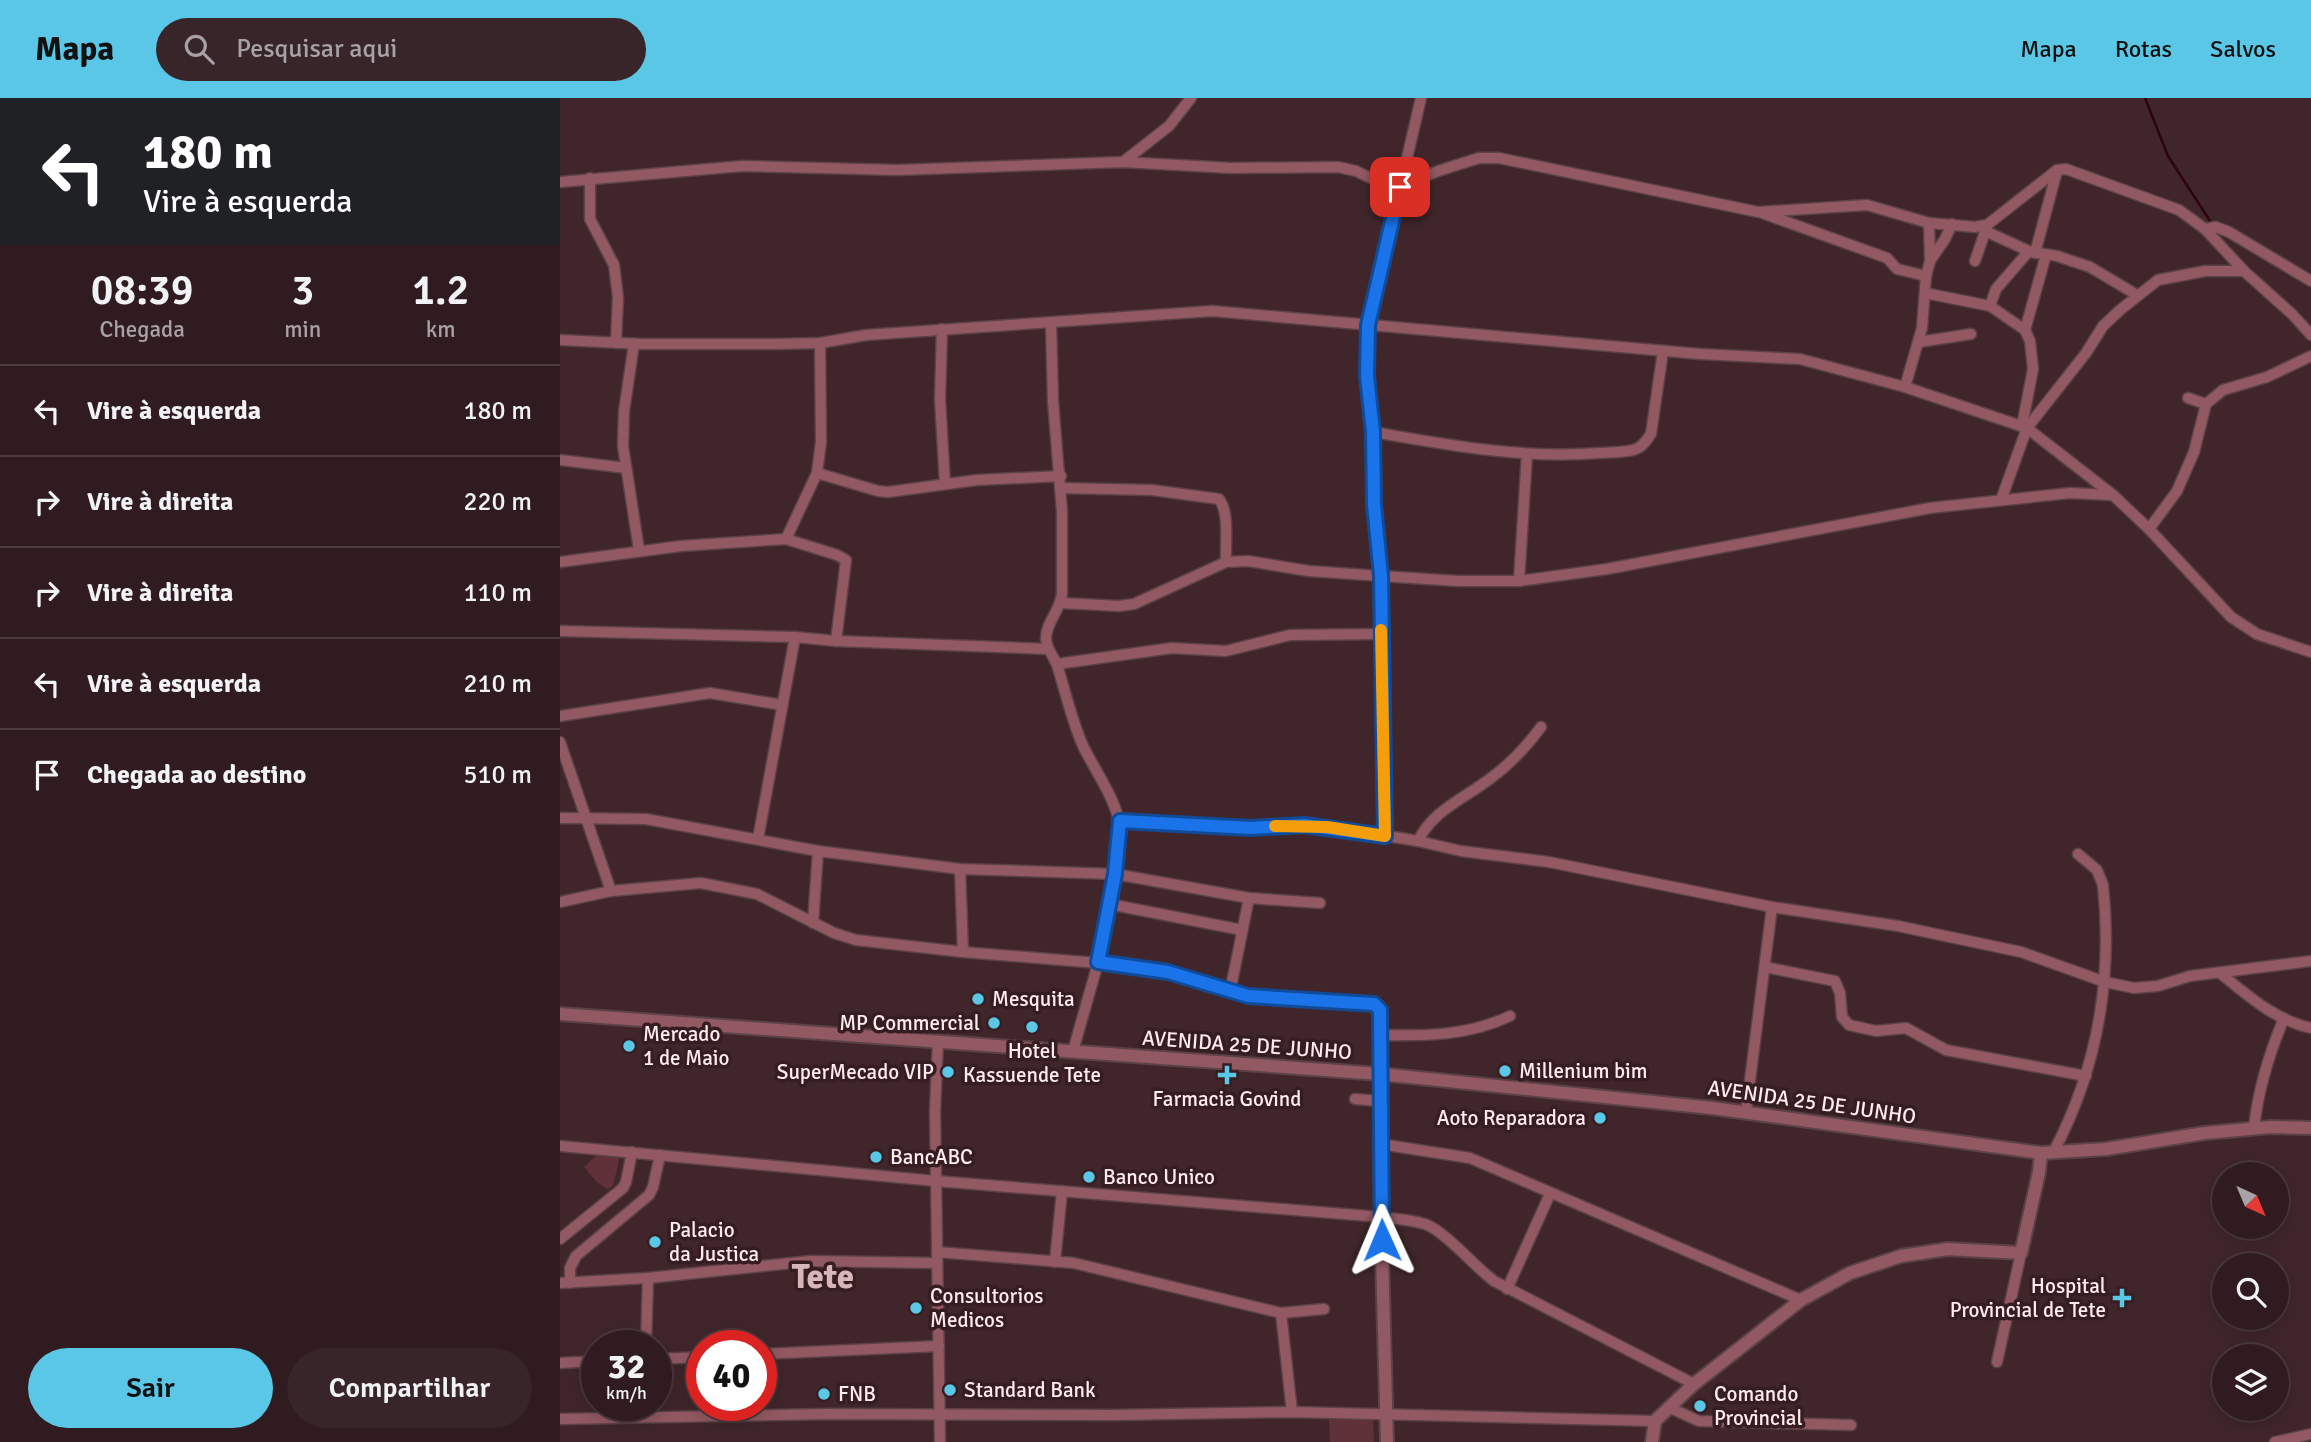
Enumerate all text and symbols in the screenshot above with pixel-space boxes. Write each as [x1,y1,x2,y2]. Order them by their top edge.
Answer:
search box [156,18,646,81]
text: Mapa [35,29,114,70]
icon: search [180,30,218,68]
text: Pesquisar aqui [236,33,397,65]
text: Mapa [2020,34,2077,64]
text: Rotas [2115,34,2172,64]
text: Salvos [2210,34,2276,64]
text: 180 m [143,122,273,182]
icon: left [28,126,119,217]
pin [1370,157,1430,217]
icon: arrive [1381,168,1419,206]
text: Vire à esquerda [143,182,353,221]
text: 08:39 [91,265,193,316]
text: 3 [291,265,314,316]
text: 1.2 [412,265,469,316]
text: Chegada [99,315,185,344]
text: min [284,315,321,344]
text: km [426,315,456,344]
icon: left [28,392,66,430]
text: Vire à esquerda [87,395,261,427]
text: 180 m [463,395,532,427]
icon: right [28,483,66,521]
text: Vire à direita [87,486,233,518]
text: 220 m [463,486,532,518]
icon: right [28,574,66,612]
text: Vire à direita [87,577,233,609]
text: 110 m [463,577,532,609]
icon: left [28,665,66,703]
text: Vire à esquerda [87,668,261,700]
text: 210 m [463,668,532,700]
icon: arrive [28,756,66,794]
text: Chegada ao destino [87,759,306,791]
text: 510 m [463,759,532,791]
place label: Mesquita [992,986,1075,1012]
marker: Mesquita [970,991,986,1007]
place label: MP Commercial [839,1010,980,1036]
marker: MP Commercial [986,1015,1002,1031]
marker: Hotel Kassuende Tete [1024,1019,1040,1035]
place label: Mercado 1 de Maio [643,1021,729,1071]
street label: AVENIDA 25 DE JUNHO [1141,1025,1353,1065]
marker: Mercado 1 de Maio [621,1038,637,1054]
place label: Hotel Kassuende Tete [963,1038,1101,1088]
place label: Millenium bim [1519,1058,1648,1084]
place label: SuperMecado VIP [777,1059,934,1085]
marker: Millenium bim [1497,1063,1513,1079]
marker: SuperMecado VIP [940,1064,956,1080]
marker: Farmacia Govind [1219,1067,1235,1083]
street label: AVENIDA 25 DE JUNHO [1706,1075,1918,1129]
place label: Farmacia Govind [1153,1086,1301,1112]
place label: Aoto Reparadora [1437,1105,1586,1131]
marker: Aoto Reparadora [1592,1110,1608,1126]
place label: BancABC [890,1144,973,1170]
marker: BancABC [868,1149,884,1165]
north arrow [2212,1162,2289,1239]
map controls [2212,1162,2289,1421]
place label: Banco Unico [1103,1164,1215,1190]
marker: Banco Unico [1081,1169,1097,1185]
position arrow [1345,1203,1419,1277]
place label: Palacio da Justica [669,1217,759,1267]
marker: Palacio da Justica [647,1234,663,1250]
button: search [2212,1253,2289,1330]
district label: Tete [792,1255,854,1298]
place label: Hospital Provincial de Tete [1950,1273,2106,1323]
place label: Consultorios Medicos [930,1283,1043,1333]
marker: Hospital Provincial de Tete [2112,1288,2132,1308]
marker: Consultorios Medicos [908,1300,924,1316]
speed limit sign: 40 [686,1330,777,1421]
button: layers [2212,1344,2289,1421]
text: 32 [608,1345,645,1388]
button: Sair [28,1348,273,1428]
button: Compartilhar [287,1348,532,1428]
place label: Standard Bank [964,1377,1096,1403]
place label: FNB [838,1381,876,1407]
place label: Comando Provincial [1714,1381,1803,1431]
text: km/h [606,1382,647,1404]
marker: Standard Bank [942,1382,958,1398]
marker: FNB [816,1386,832,1402]
marker: Comando Provincial [1692,1398,1708,1414]

